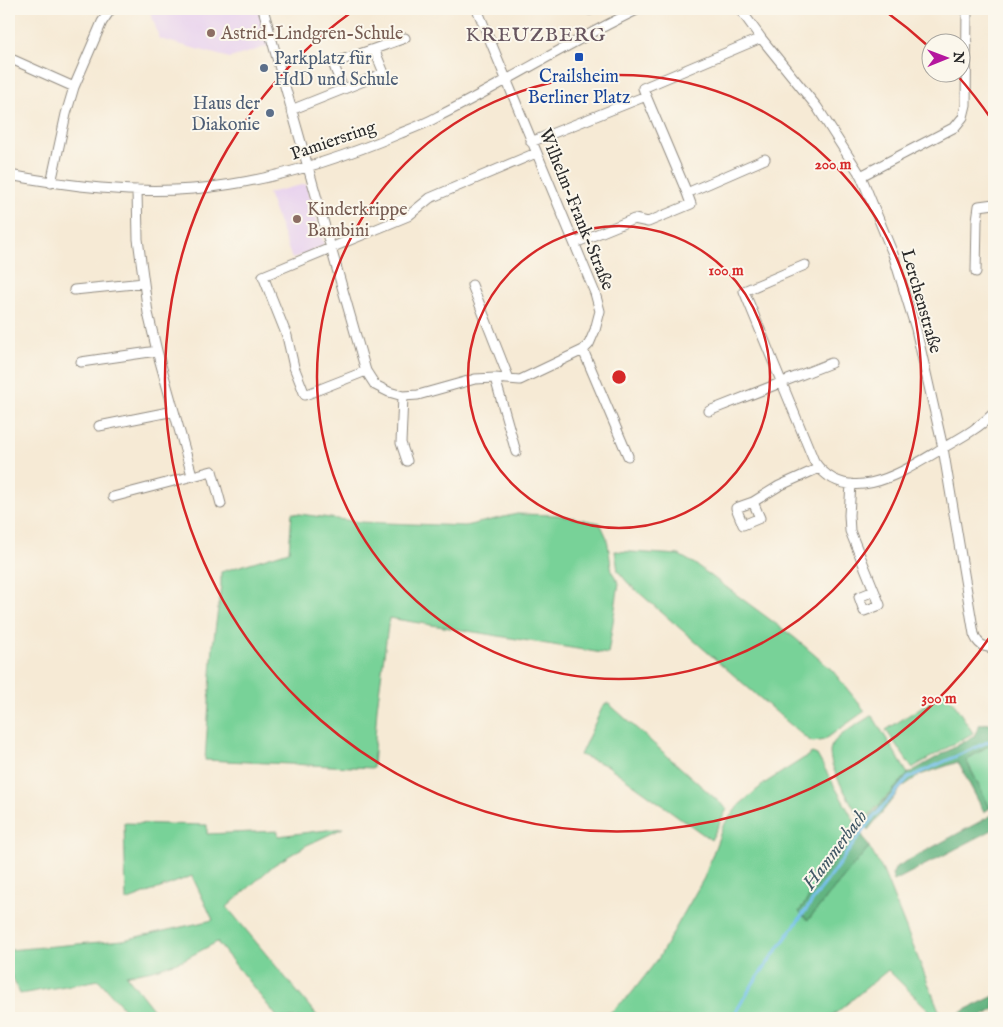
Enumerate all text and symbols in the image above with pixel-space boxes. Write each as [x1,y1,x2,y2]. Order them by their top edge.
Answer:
place label: Astrid-Lindgren-Schule [220,23,403,46]
district label: KREUZBERG [466,23,606,48]
marker: Astrid-Lindgren-Schule [205,27,217,39]
north arrow [920,32,970,82]
place label: Parkplatz für HdD und Schule [274,48,399,92]
marker: Crailsheim Berliner Platz [573,51,585,63]
text: N [949,51,967,64]
marker: Parkplatz für HdD und Schule [258,62,270,74]
place label: Crailsheim Berliner Platz [528,66,630,110]
place label: Haus der Diakonie [191,93,260,137]
marker: Haus der Diakonie [264,107,276,119]
street label: Pamiersring [288,116,379,167]
street label: Wilhelm-Frank-Straße [533,125,619,294]
text: 200 m [815,155,852,174]
place label: Kinderkrippe Bambini [307,199,408,243]
marker: Kinderkrippe Bambini [291,213,303,225]
street label: Lerchenstraße [895,247,946,356]
text: 100 m [708,261,744,280]
centre of rings [610,368,628,386]
text: 300 m [921,689,957,708]
water label: Hammerbach [797,806,873,895]

